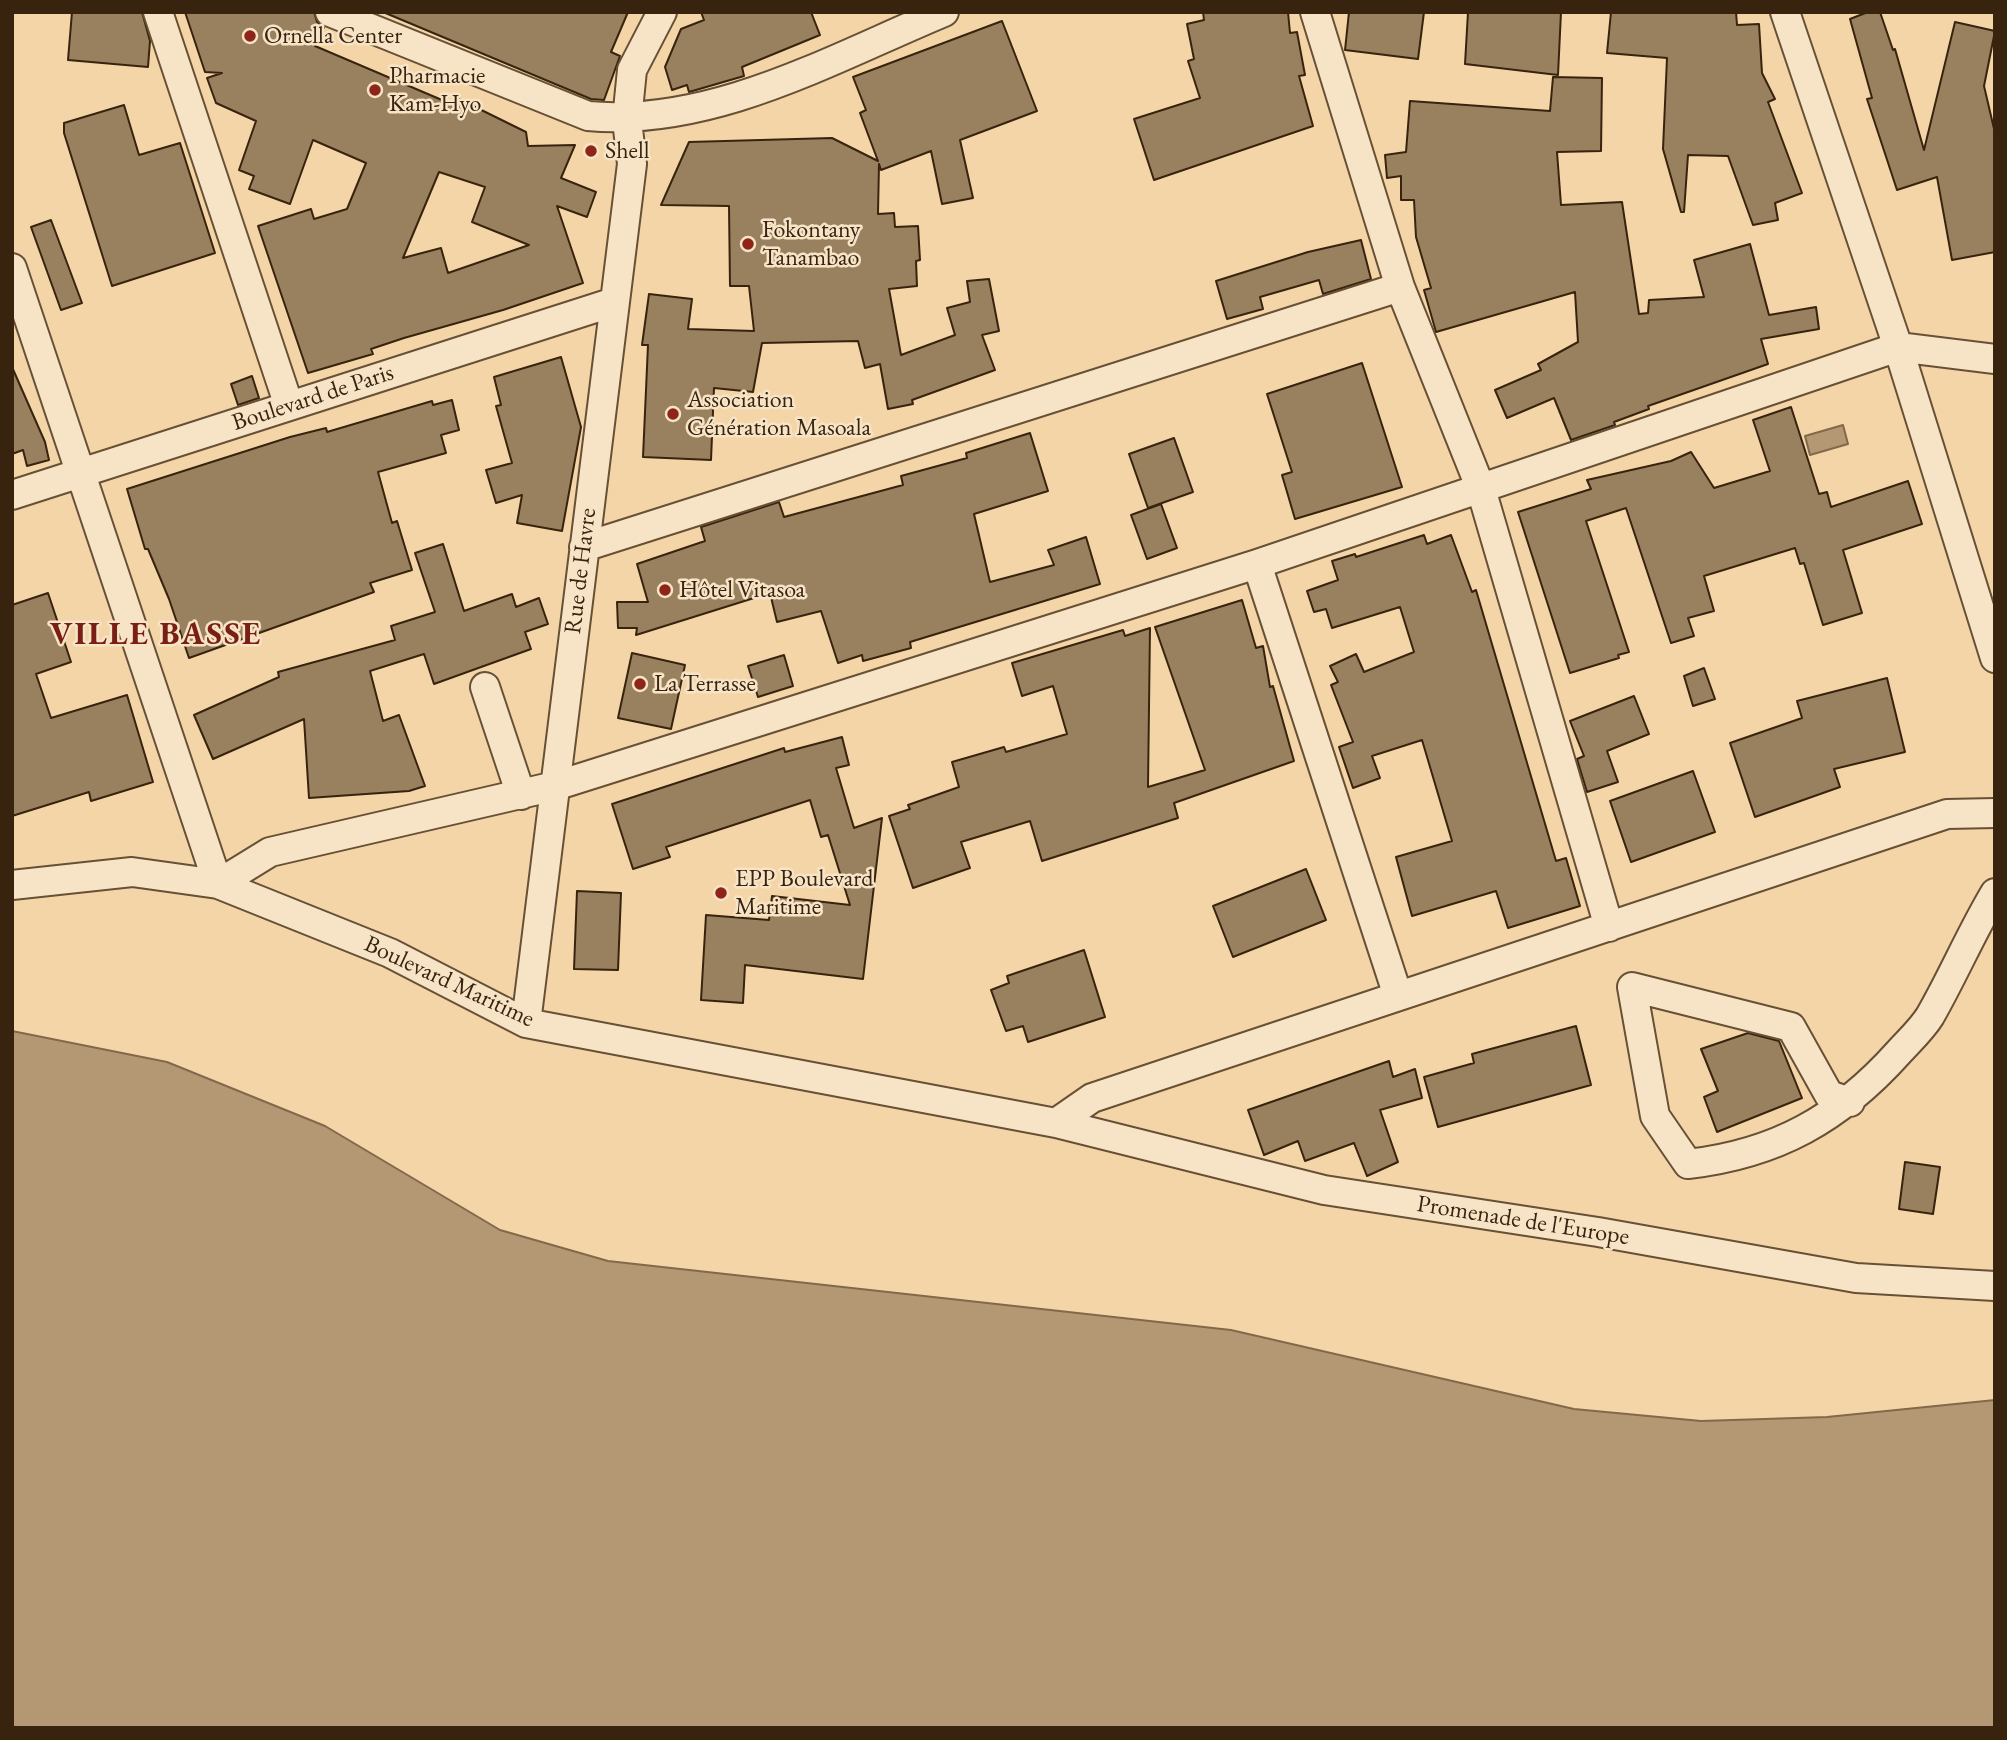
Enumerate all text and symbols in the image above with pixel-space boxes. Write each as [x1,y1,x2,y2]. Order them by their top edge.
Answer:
place label: Ornella Center [264,22,402,50]
marker: Ornella Center [242,28,258,44]
place label: Pharmacie Kam-Hyo [389,62,485,118]
marker: Pharmacie Kam-Hyo [367,82,383,98]
place label: Shell [605,137,649,165]
marker: Shell [583,143,599,159]
place label: Fokontany Tanambao [762,216,860,272]
marker: Fokontany Tanambao [740,236,756,252]
street label: Boulevard de Paris [229,358,397,438]
place label: Association Génération Masoala [687,386,871,442]
marker: Association Génération Masoala [665,406,681,422]
street label: Rue de Havre [559,506,603,636]
place label: Hôtel Vitasoa [679,576,805,604]
marker: Hôtel Vitasoa [657,582,673,598]
district label: VILLE BASSE [51,616,261,654]
place label: La Terrasse [654,670,756,698]
marker: La Terrasse [632,676,648,692]
place label: EPP Boulevard Maritime [735,865,873,921]
marker: EPP Boulevard Maritime [713,885,729,901]
street label: Boulevard Maritime [359,930,539,1034]
street label: Promenade de l'Europe [1415,1190,1631,1252]

